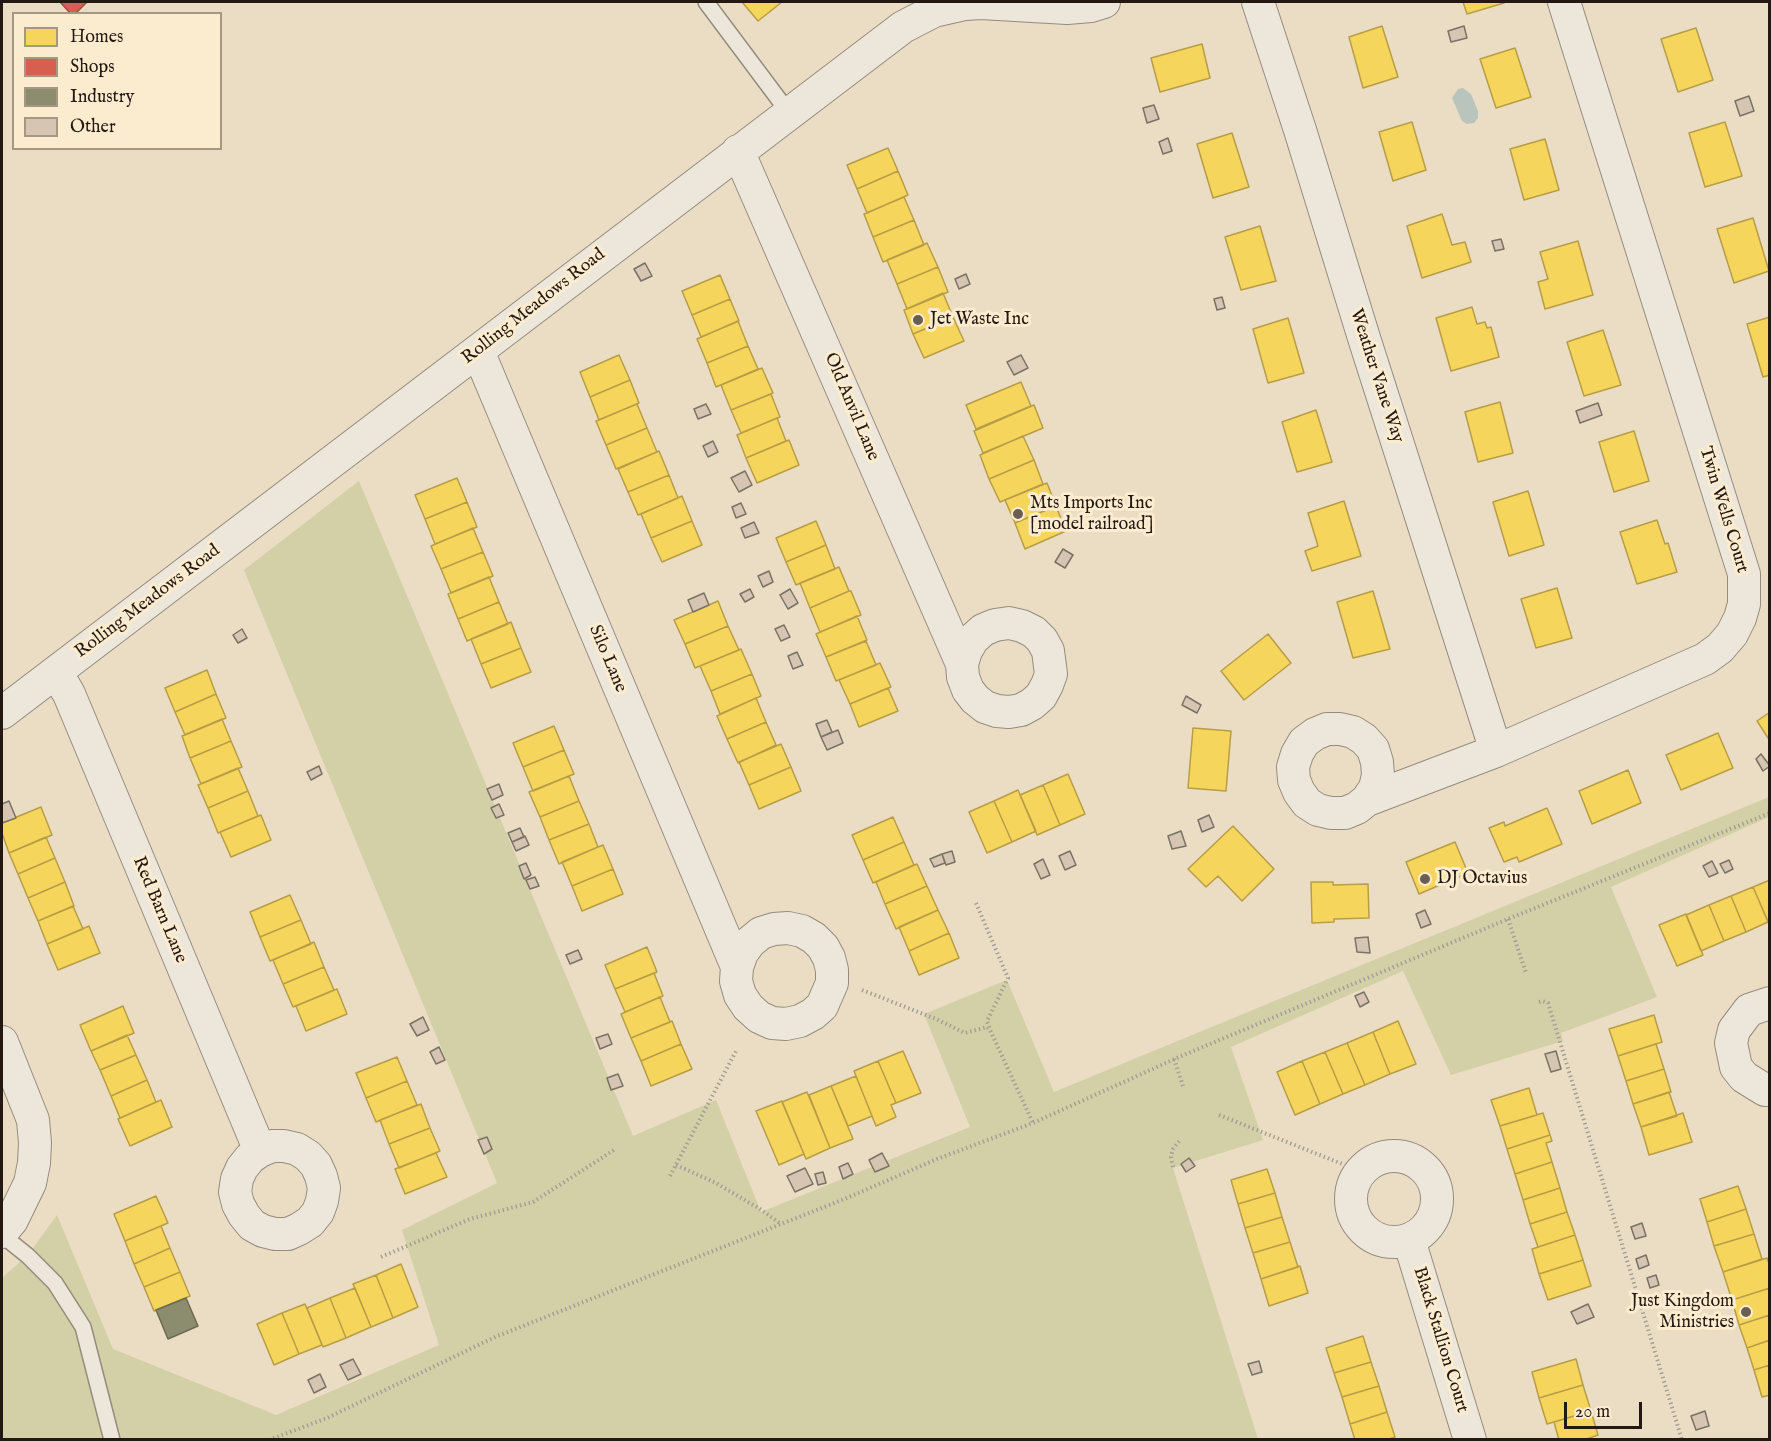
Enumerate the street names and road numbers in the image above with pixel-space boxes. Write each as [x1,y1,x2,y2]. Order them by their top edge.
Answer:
street label: Rolling Meadows Road [458,244,610,370]
street label: Weather Vane Way [1344,306,1408,446]
street label: Old Anvil Lane [819,350,883,464]
street label: Twin Wells Court [1694,444,1752,576]
street label: Rolling Meadows Road [71,540,225,664]
street label: Silo Lane [583,622,631,696]
street label: Red Barn Lane [127,853,191,967]
street label: Black Stallion Court [1408,1264,1472,1416]

